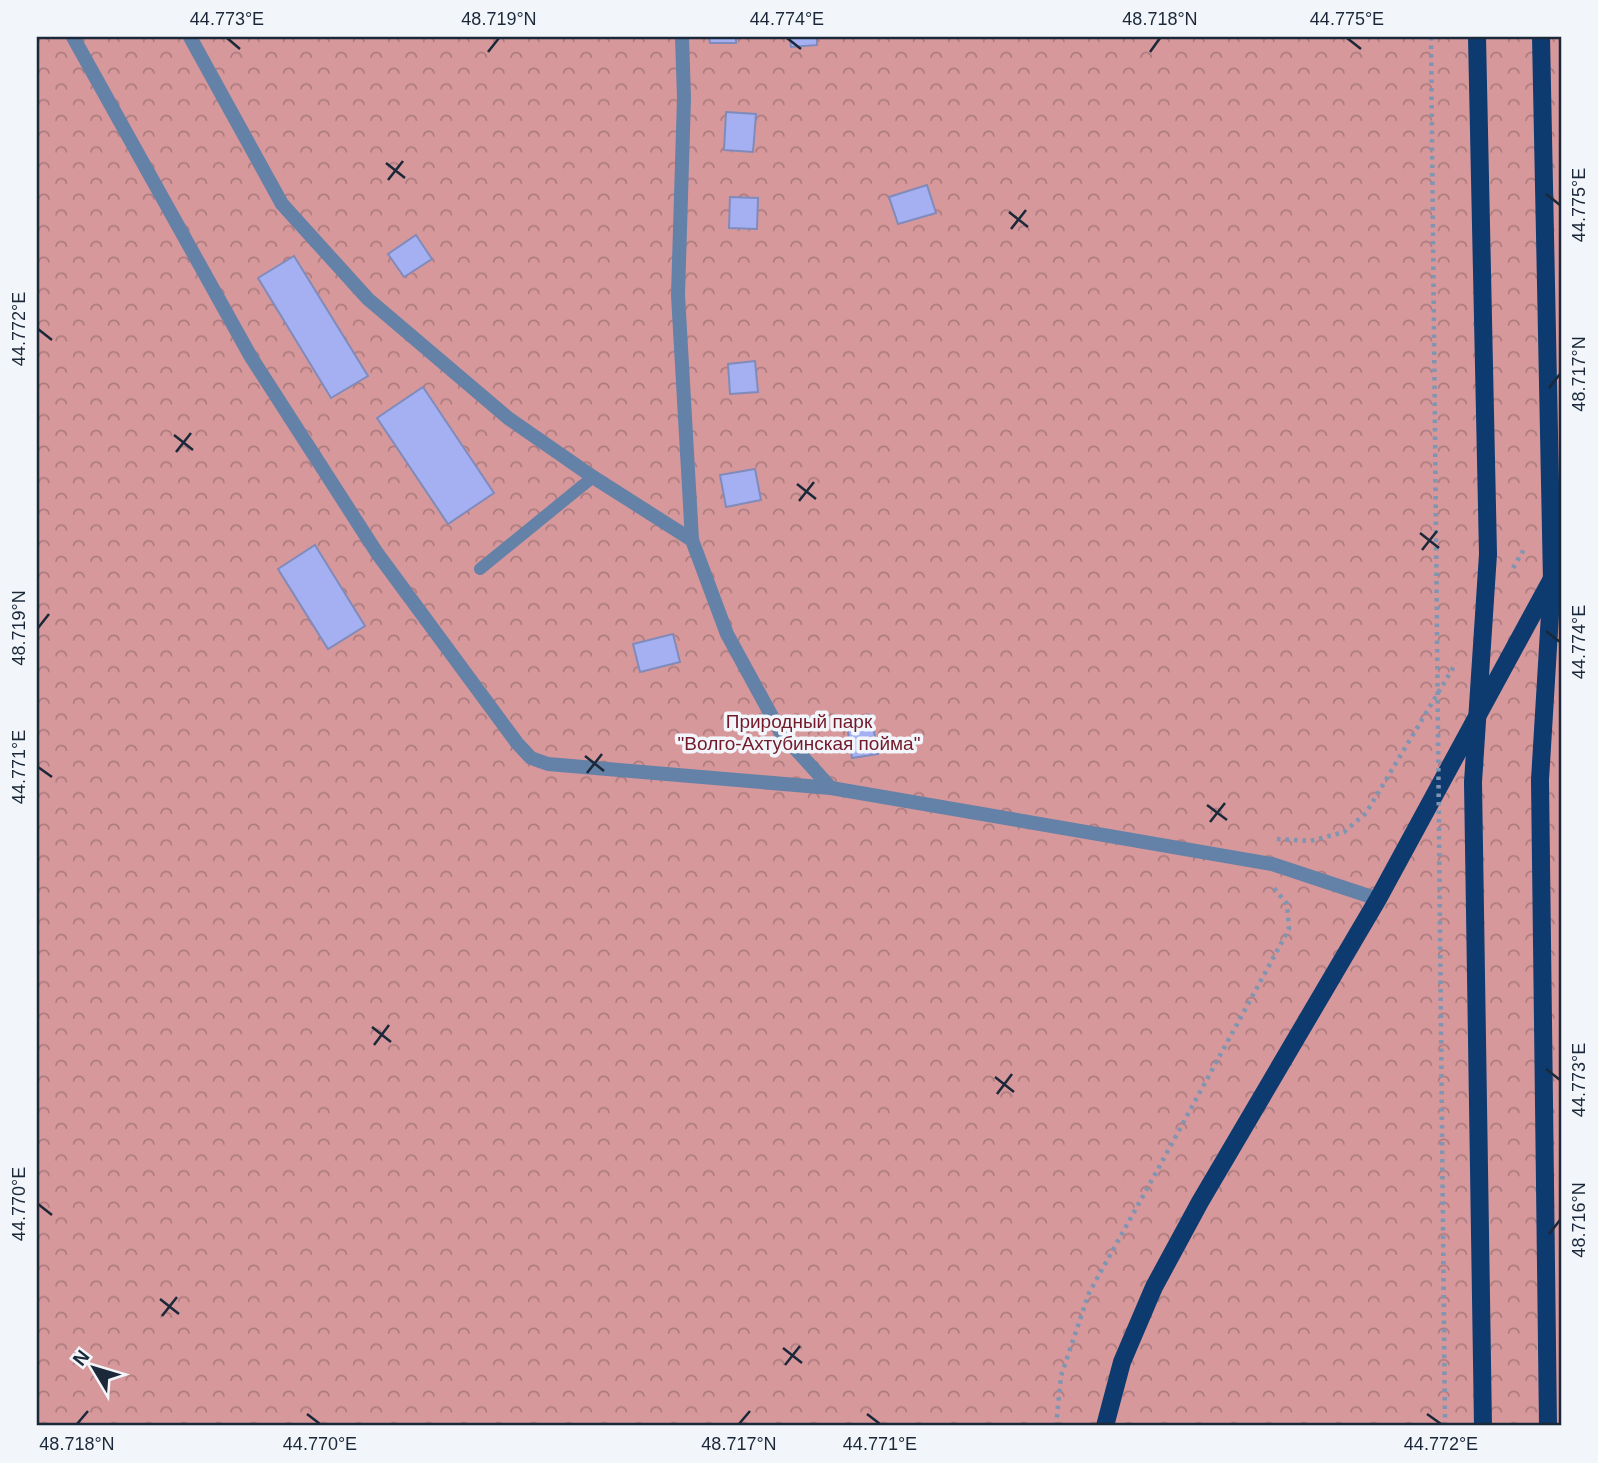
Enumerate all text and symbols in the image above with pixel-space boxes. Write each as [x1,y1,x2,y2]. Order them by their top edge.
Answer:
text: 44.773°E [190,9,264,29]
text: 48.719°N [461,9,537,29]
text: 44.774°E [750,9,824,29]
text: 48.718°N [1122,9,1198,29]
text: 44.775°E [1310,9,1384,29]
text: 44.775°E [1569,168,1589,242]
text: 44.772°E [9,292,29,366]
text: 48.717°N [1569,336,1589,412]
text: 48.719°N [9,590,29,666]
text: 44.774°E [1569,605,1589,679]
park label: Природный парк "Волго-Ахтубинская пойма" [678,711,920,754]
text: 44.771°E [9,730,29,804]
text: 44.773°E [1569,1043,1589,1117]
text: 44.770°E [9,1167,29,1241]
text: 48.716°N [1569,1182,1589,1258]
north arrow [60,1334,130,1404]
text: N [68,1346,93,1370]
text: 48.718°N [39,1434,115,1454]
text: 44.770°E [283,1434,357,1454]
text: 48.717°N [701,1434,777,1454]
text: 44.771°E [843,1434,917,1454]
text: 44.772°E [1404,1434,1478,1454]

